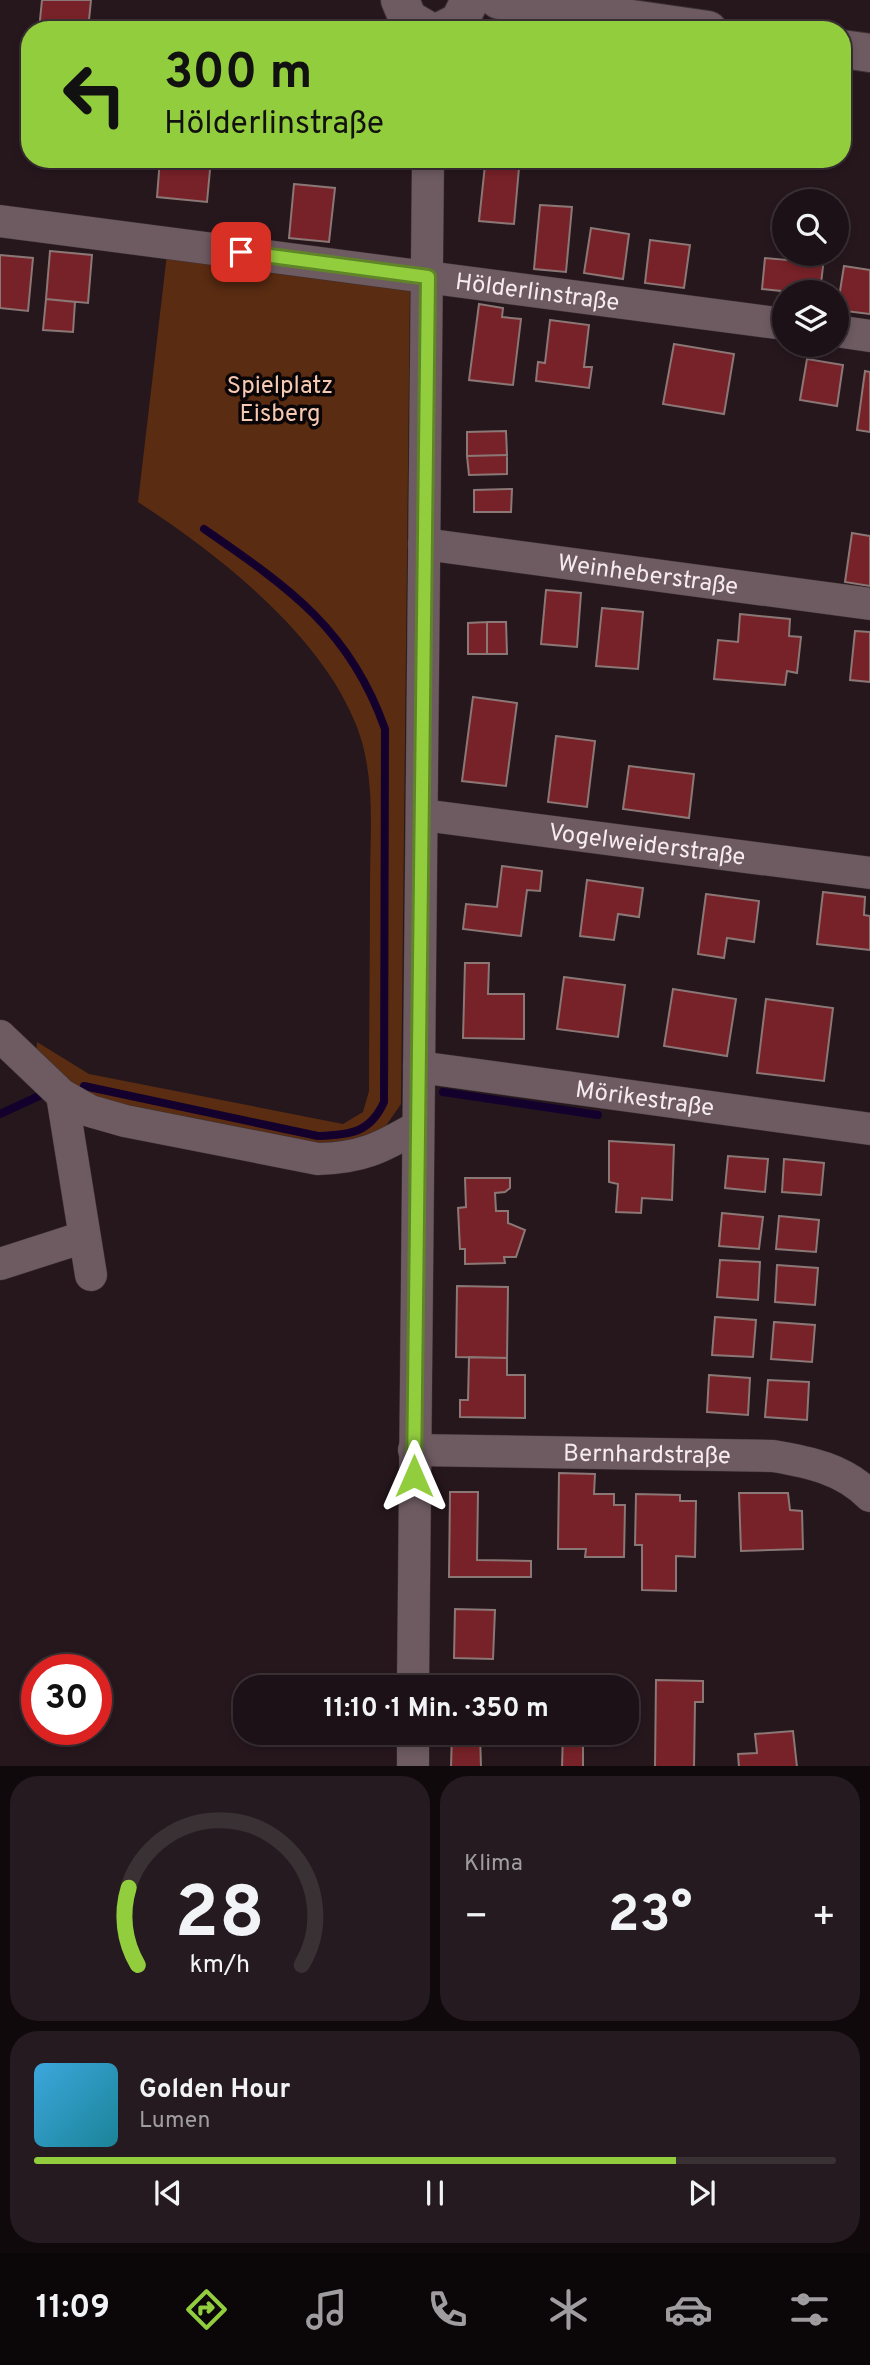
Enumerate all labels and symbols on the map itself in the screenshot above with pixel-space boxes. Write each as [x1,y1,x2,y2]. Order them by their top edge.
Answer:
pin [211,222,271,282]
street label: Hölderlinstraße [453,268,621,319]
park label: Spielplatz Eisberg [227,372,333,430]
street label: Weinheberstraße [556,549,740,603]
street label: Vogelweiderstraße [547,818,747,874]
street label: Mörikestraße [573,1076,716,1124]
position arrow [377,1439,451,1513]
street label: Bernhardstraße [563,1439,731,1472]
speed limit sign: 30 [21,1654,112,1745]

